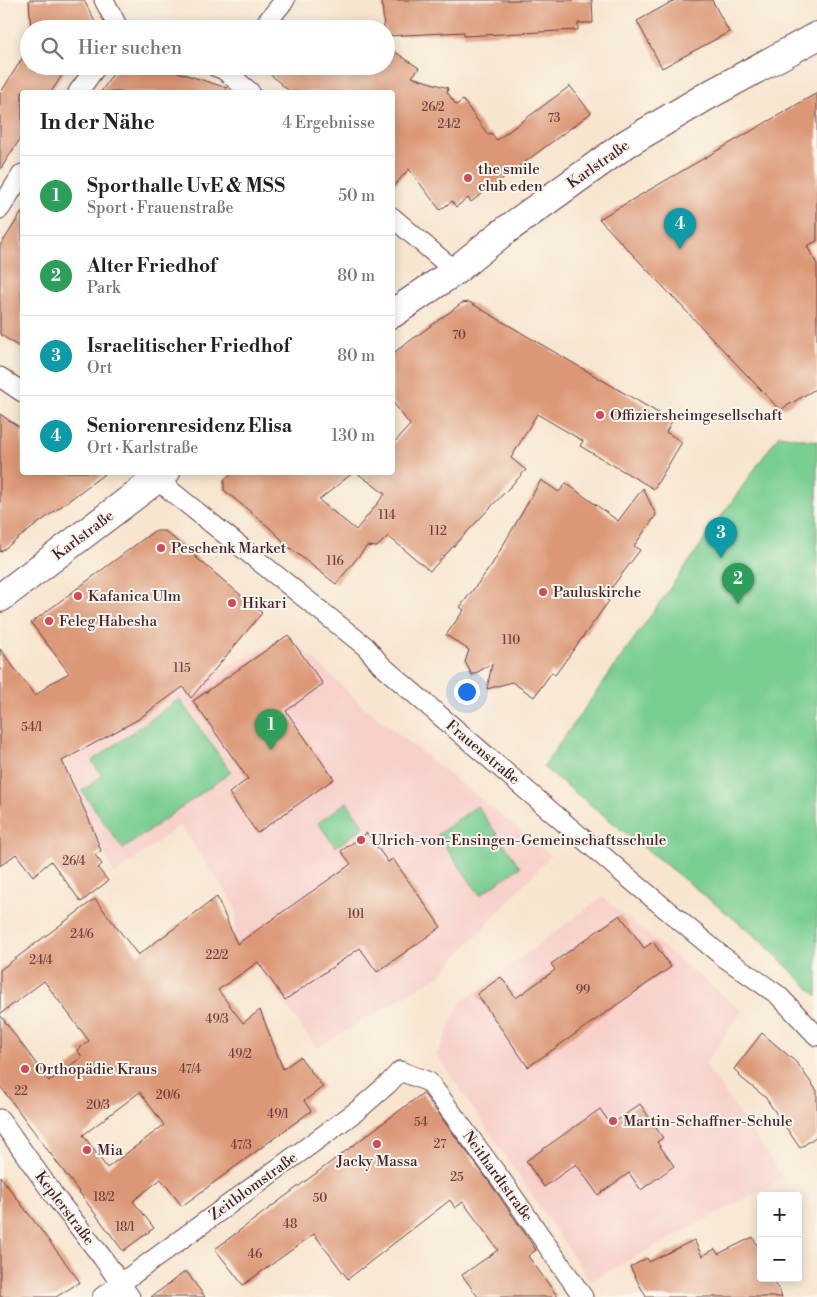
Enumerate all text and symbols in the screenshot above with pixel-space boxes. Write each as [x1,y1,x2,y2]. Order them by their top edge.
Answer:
search box [20,20,395,75]
icon: search [38,34,66,62]
text: Hier suchen [78,36,182,60]
house number: 26/2 [421,100,445,115]
text: In der Nähe [40,110,155,136]
house number: 73 [548,111,561,126]
text: 4 Ergebnisse [282,113,375,133]
house number: 24/2 [437,117,461,132]
street label: Karlstraße [563,136,633,193]
place label: the smile club eden [478,160,543,196]
marker: the smile club eden [462,172,474,184]
text: Sporthalle UvE & MSS [87,174,285,198]
text: 1 [52,186,60,206]
text: 50 m [338,186,375,206]
text: Sport · Frauenstraße [87,198,234,218]
pin: 4 [664,208,696,249]
text: Alter Friedhof [87,254,217,278]
text: 2 [51,266,61,286]
text: 80 m [337,266,375,286]
text: Park [87,278,120,298]
house number: 70 [452,328,466,343]
text: Israelitischer Friedhof [87,334,290,358]
text: 3 [51,346,61,366]
text: 80 m [337,346,375,366]
text: Ort [87,358,113,378]
place label: Offiziersheimgesellschaft [610,406,783,425]
marker: Offiziersheimgesellschaft [594,409,606,421]
text: Seniorenresidenz Elisa [87,414,292,438]
text: 4 [51,426,61,446]
text: 130 m [331,426,375,446]
text: Ort · Karlstraße [87,438,198,458]
street label: Karlstraße [49,506,118,565]
house number: 114 [378,508,396,523]
pin: 3 [705,517,737,558]
house number: 112 [429,524,447,539]
place label: Peschenk Market [171,539,287,558]
marker: Peschenk Market [155,542,167,554]
house number: 116 [326,554,344,569]
pin: 2 [722,563,754,604]
place label: Pauluskirche [553,583,641,602]
marker: Pauluskirche [537,586,549,598]
place label: Kafanica Ulm [88,587,181,606]
marker: Kafanica Ulm [72,590,84,602]
place label: Hikari [242,594,287,613]
marker: Hikari [226,597,238,609]
place label: Feleg Habesha [59,612,158,631]
marker: Feleg Habesha [43,615,55,627]
house number: 110 [502,633,520,648]
house number: 115 [173,661,191,676]
your location [454,679,480,705]
pin: 1 [255,709,287,750]
street label: Frauenstraße [442,716,524,789]
house number: 54/1 [21,720,44,735]
place label: Ulrich-von-Ensingen-Gemeinschaftsschule [371,831,666,850]
marker: Ulrich-von-Ensingen-Gemeinschaftsschule [355,834,367,846]
house number: 26/4 [62,854,86,869]
house number: 101 [347,907,366,922]
house number: 24/6 [70,927,94,942]
house number: 22/2 [206,948,229,963]
house number: 24/4 [29,953,53,968]
house number: 99 [576,983,590,998]
house number: 49/3 [205,1012,229,1027]
house number: 49/2 [228,1047,252,1062]
place label: Orthopädie Kraus [35,1060,157,1079]
house number: 47/4 [179,1062,201,1077]
marker: Orthopädie Kraus [19,1063,31,1075]
house number: 22 [14,1084,28,1099]
house number: 20/6 [156,1088,180,1103]
house number: 20/3 [86,1098,110,1113]
house number: 49/1 [267,1107,290,1122]
place label: Martin-Schaffner-Schule [623,1112,793,1131]
house number: 54 [414,1115,428,1130]
marker: Martin-Schaffner-Schule [607,1115,619,1127]
street label: Neithardtstraße [458,1127,537,1225]
house number: 27 [434,1137,446,1152]
house number: 47/3 [230,1138,252,1153]
marker: Jacky Massa [371,1138,383,1150]
place label: Mia [97,1141,123,1160]
marker: Mia [81,1144,93,1156]
street label: Zeitblomstraße [206,1148,301,1225]
place label: Jacky Massa [335,1152,418,1171]
street label: Keplerstraße [31,1168,99,1249]
house number: 25 [450,1170,464,1185]
house number: 18/2 [93,1190,115,1205]
house number: 50 [313,1191,327,1206]
map controls [757,1192,802,1282]
button: + [757,1192,802,1237]
house number: 48 [283,1217,297,1232]
house number: 18/1 [115,1220,136,1235]
button: − [757,1237,802,1282]
house number: 46 [248,1247,262,1262]

